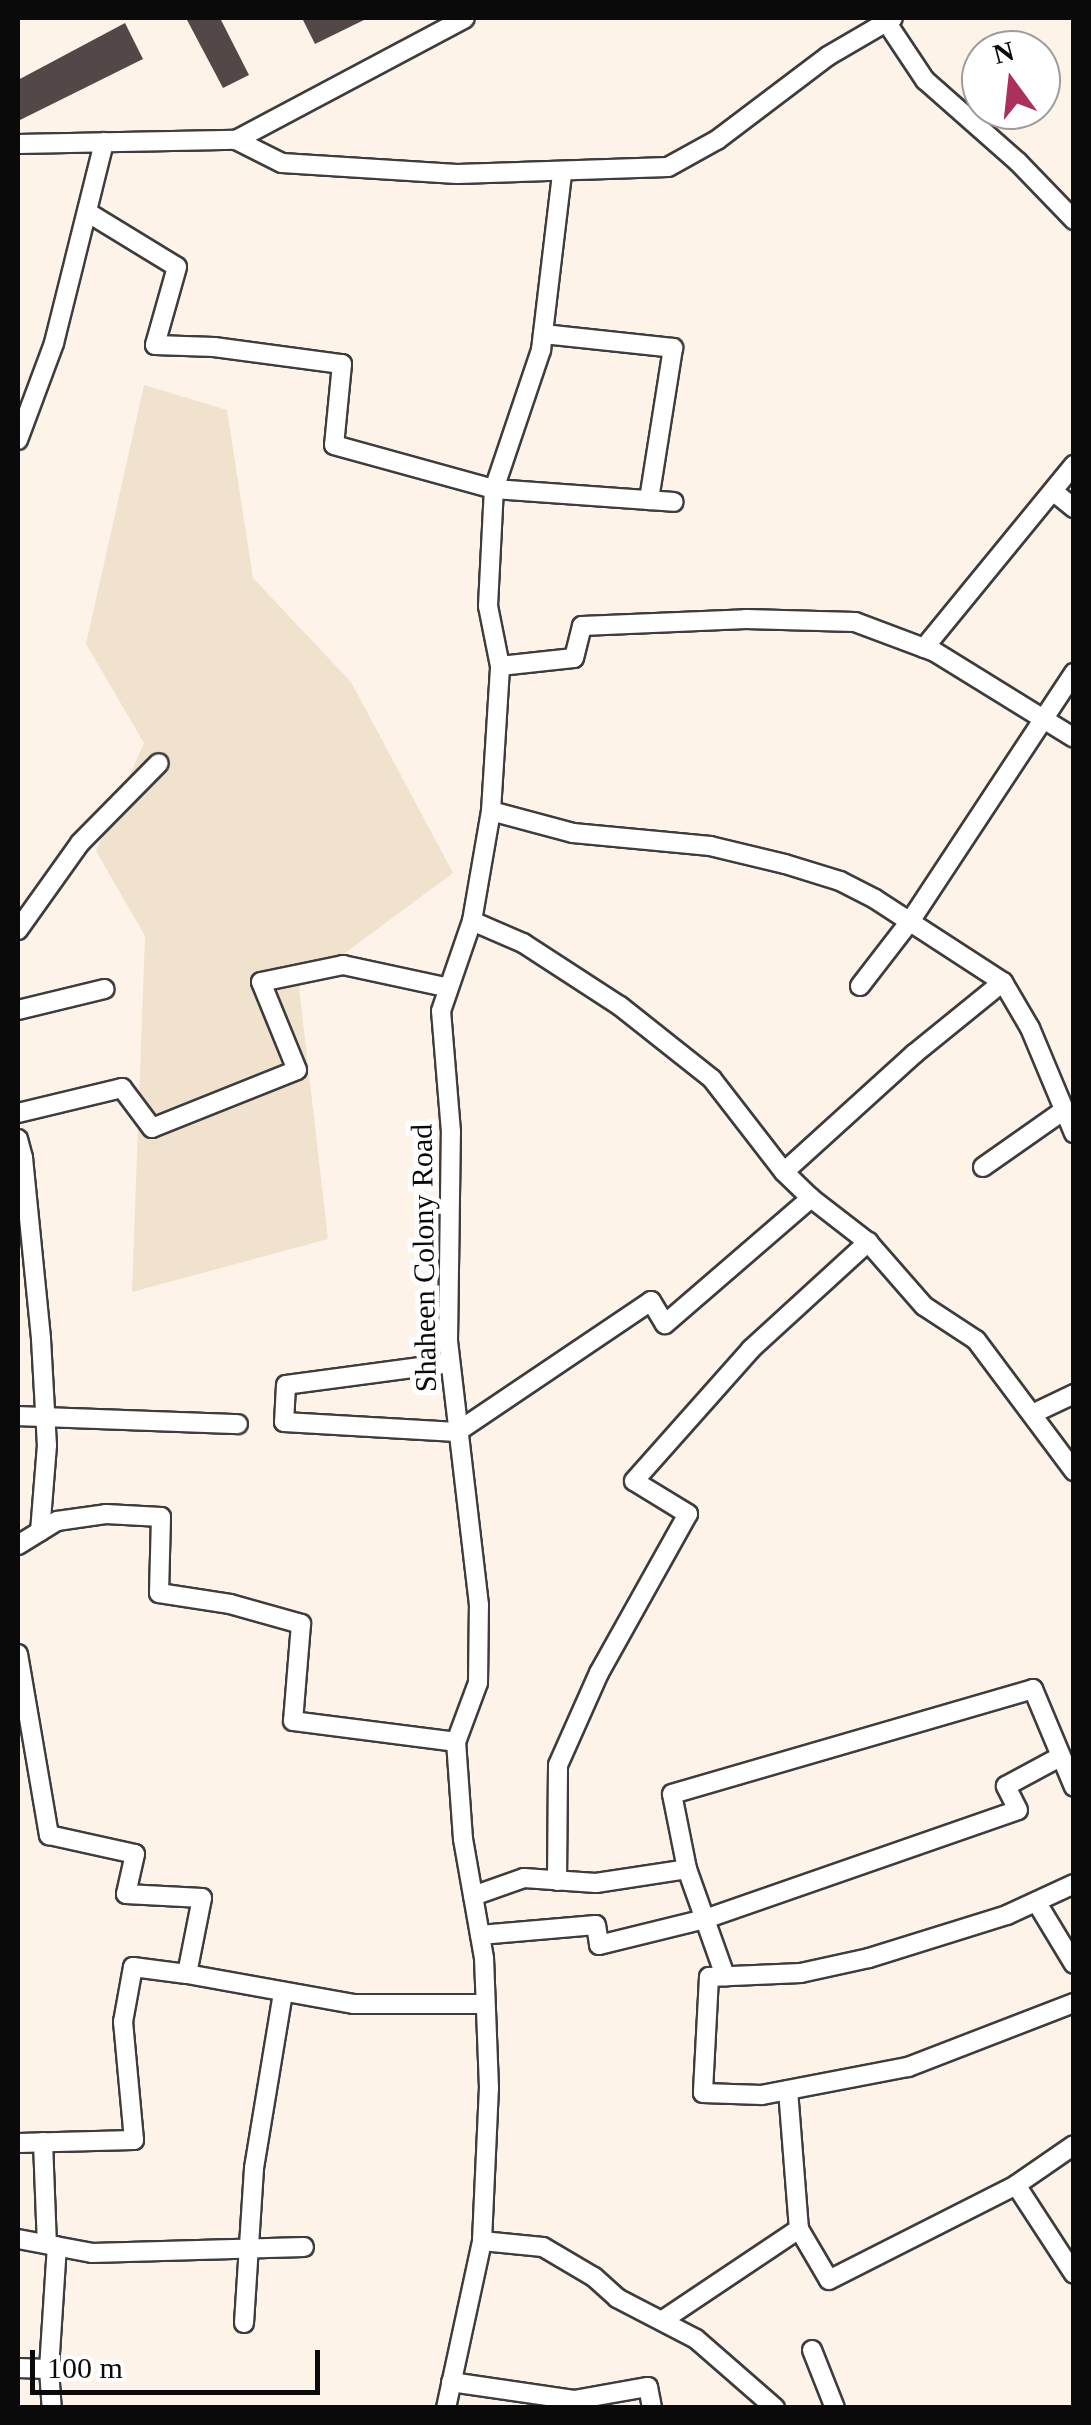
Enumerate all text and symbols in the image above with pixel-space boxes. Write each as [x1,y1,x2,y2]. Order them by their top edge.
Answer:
north arrow [961,30,1061,130]
text: N [990,35,1017,70]
street label: Shaheen Colony Road [404,1124,444,1392]
scale bar [35,2330,325,2392]
text: 100 m [47,2351,123,2384]

